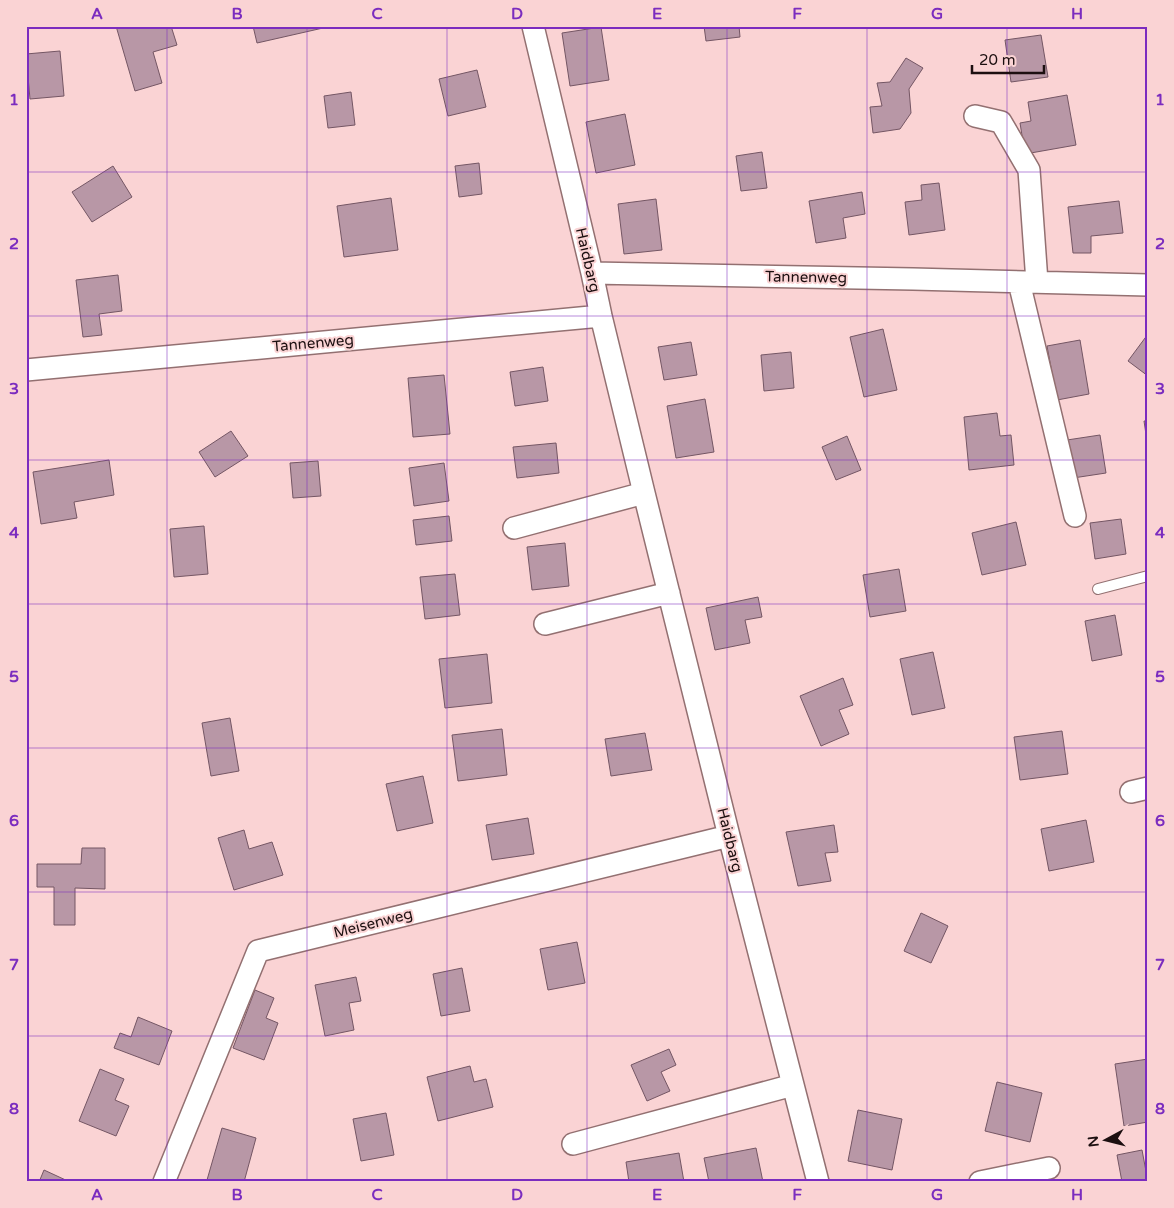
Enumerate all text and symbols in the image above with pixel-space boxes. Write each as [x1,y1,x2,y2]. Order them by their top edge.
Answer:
text: A [91,4,103,24]
text: B [231,4,243,24]
text: C [371,4,383,24]
text: D [511,4,523,24]
text: E [652,4,662,24]
text: F [792,4,802,24]
text: G [931,4,943,24]
text: H [1071,4,1083,24]
scale bar [972,42,1044,74]
text: 20 m [979,51,1016,69]
text: 1 [9,90,19,110]
text: 1 [1155,90,1165,110]
street label: Haidbarg [572,226,604,294]
text: 2 [9,234,19,254]
text: 2 [1155,234,1165,254]
street label: Tannenweg [765,267,847,287]
street label: Tannenweg [271,330,355,356]
text: 3 [9,379,19,399]
text: 3 [1155,379,1165,399]
text: 4 [9,523,19,543]
text: 4 [1155,523,1165,543]
text: 5 [9,667,19,687]
text: 5 [1155,667,1165,687]
street label: Haidbarg [713,806,747,874]
text: 6 [9,811,19,831]
text: 6 [1155,811,1165,831]
street label: Meisenweg [332,904,414,942]
text: 7 [9,955,19,975]
text: 7 [1155,955,1165,975]
text: 8 [9,1099,19,1119]
text: 8 [1155,1099,1165,1119]
north arrow [1082,1116,1132,1166]
text: N [1084,1135,1103,1148]
text: A [91,1185,103,1205]
text: B [231,1185,243,1205]
text: C [371,1185,383,1205]
text: D [511,1185,523,1205]
text: E [652,1185,662,1205]
text: F [792,1185,802,1205]
text: G [931,1185,943,1205]
text: H [1071,1185,1083,1205]

